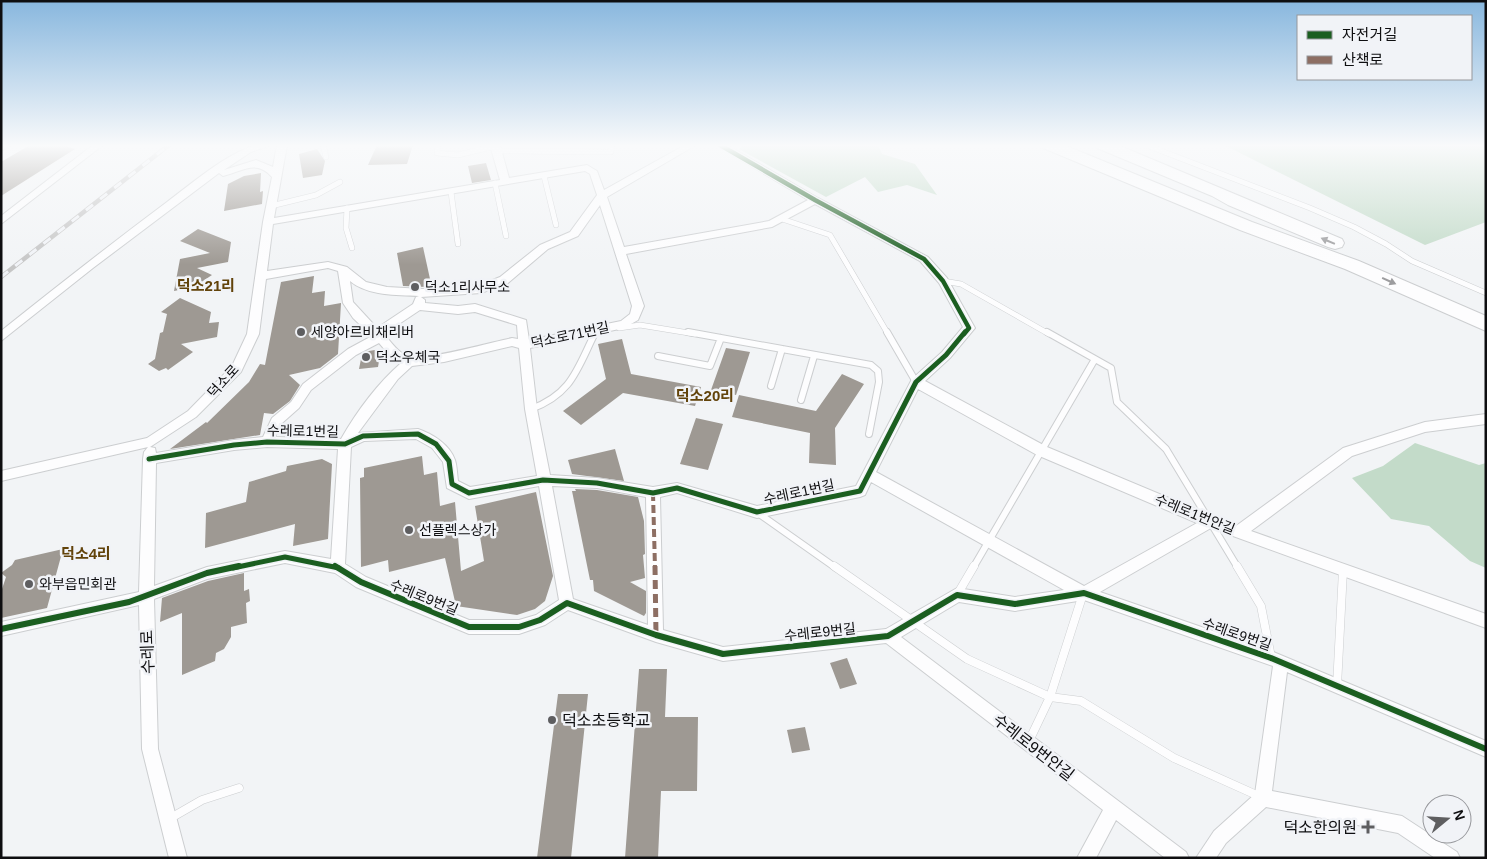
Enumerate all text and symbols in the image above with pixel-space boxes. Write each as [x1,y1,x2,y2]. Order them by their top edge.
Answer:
legend [1297,15,1472,80]
text: 자전거길 [1342,26,1397,43]
text: 산책로 [1342,51,1383,68]
one-way arrow [1321,236,1335,244]
district label: 덕소21리 [177,277,235,294]
one-way arrow [1382,278,1396,286]
place label: 덕소1리사무소 [425,279,510,295]
marker: 덕소1리사무소 [409,281,421,293]
street label: 덕소로71번길 [529,319,611,351]
place label: 세양아르비채리버 [311,324,414,340]
marker: 세양아르비채리버 [295,326,307,338]
place label: 덕소우체국 [376,349,441,365]
marker: 덕소우체국 [360,351,372,363]
street label: 덕소로 [204,361,242,401]
district label: 덕소20리 [676,387,734,404]
street label: 수레로1번길 [267,422,339,440]
street label: 수레로1번길 [762,477,836,507]
street label: 수레로1번안길 [1153,491,1237,537]
place label: 선플렉스상가 [419,522,496,538]
marker: 선플렉스상가 [403,524,415,536]
district label: 덕소4리 [61,545,111,562]
place label: 와부읍민회관 [39,576,116,592]
street label: 수레로9번길 [388,576,460,618]
marker: 와부읍민회관 [23,578,35,590]
street label: 수레로9번길 [1200,615,1274,653]
street label: 수레로9번길 [783,620,857,644]
street label: 수레로 [138,629,157,674]
street label: 수레로9번안길 [990,711,1077,784]
place label: 덕소초등학교 [562,712,650,729]
marker: 덕소초등학교 [546,714,558,726]
north arrow [1422,794,1472,844]
text: N [1450,808,1469,822]
place label: 덕소한의원 [1283,819,1357,836]
marker: 덕소한의원 [1361,820,1375,834]

